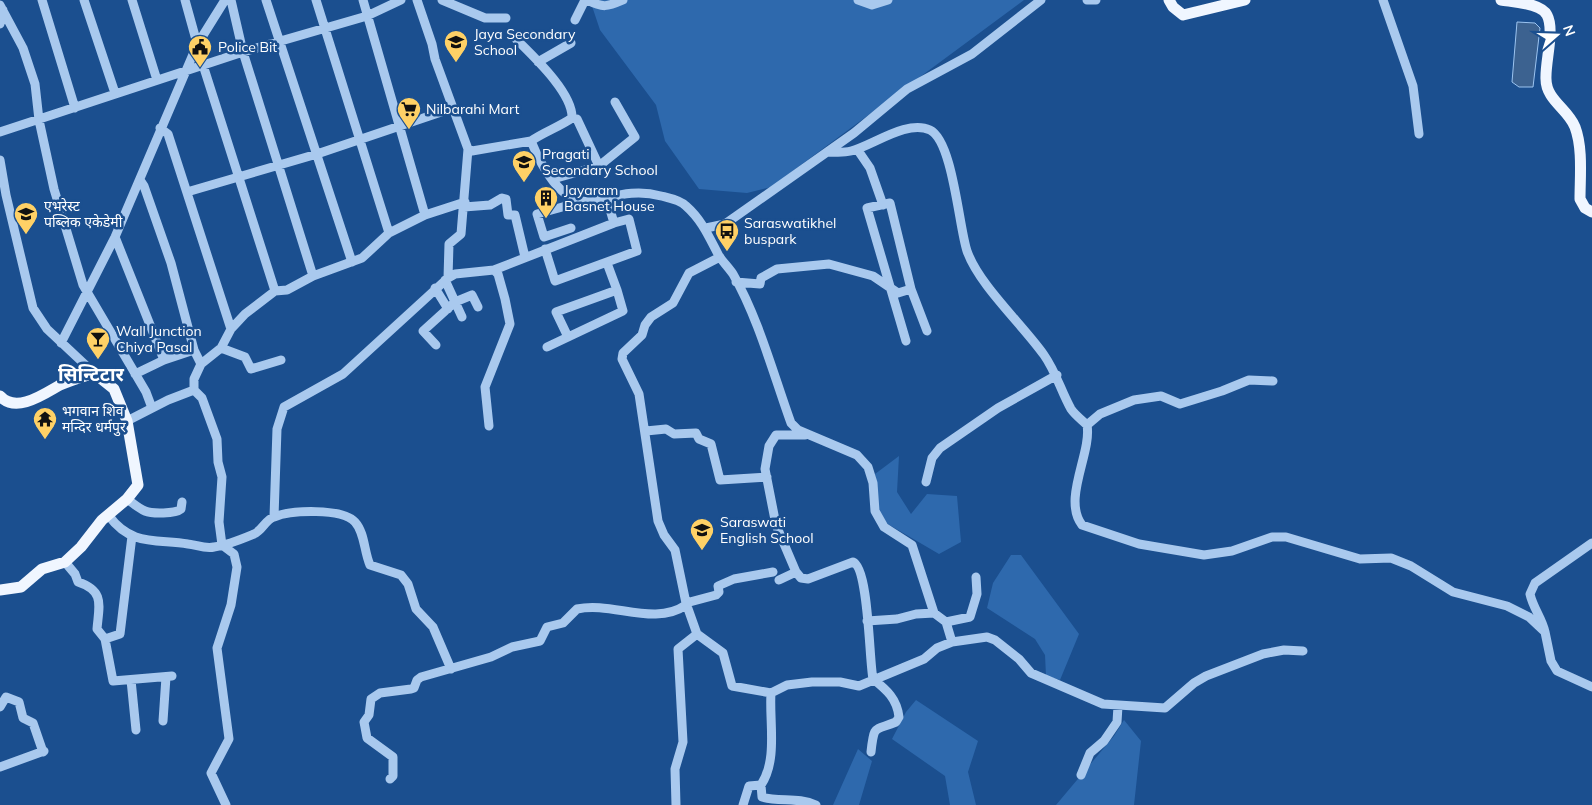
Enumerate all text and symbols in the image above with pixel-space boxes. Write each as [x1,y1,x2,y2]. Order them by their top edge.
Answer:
north arrow [1532,10,1582,60]
text: N [1559,23,1579,39]
place label: Jaya Secondary School [474,25,576,59]
school or university icon: Jaya Secondary School [443,29,469,63]
public building icon: Police Bit [187,34,213,68]
place label: Police Bit [218,38,277,56]
supermarket icon: Nilbarahi Mart [396,96,422,130]
place label: Nilbarahi Mart [426,100,519,118]
place label: Pragati Secondary School [542,145,658,179]
school or university icon: Pragati Secondary School [511,149,537,183]
place label: Jayaram Basnet House [564,181,655,215]
building icon: Jayaram Basnet House [533,185,559,219]
place label: एभरेस्ट पब्लिक एकेडेमी [44,197,123,231]
school or university icon: एभरेस्ट पब्लिक एकेडेमी [13,201,39,235]
place label: Saraswatikhel buspark [744,214,836,248]
bus stop icon: Saraswatikhel buspark [714,218,740,252]
place label: Wall Junction Chiya Pasal [116,322,202,356]
bar icon: Wall Junction Chiya Pasal [85,326,111,360]
district label: सिन्टिटार [58,362,125,386]
place label: भगवान शिव मन्दिर धर्मपुर [62,402,126,437]
temple icon: भगवान शिव मन्दिर धर्मपुर [32,406,58,440]
place label: Saraswati English School [720,513,814,547]
school or university icon: Saraswati English School [689,517,715,551]

